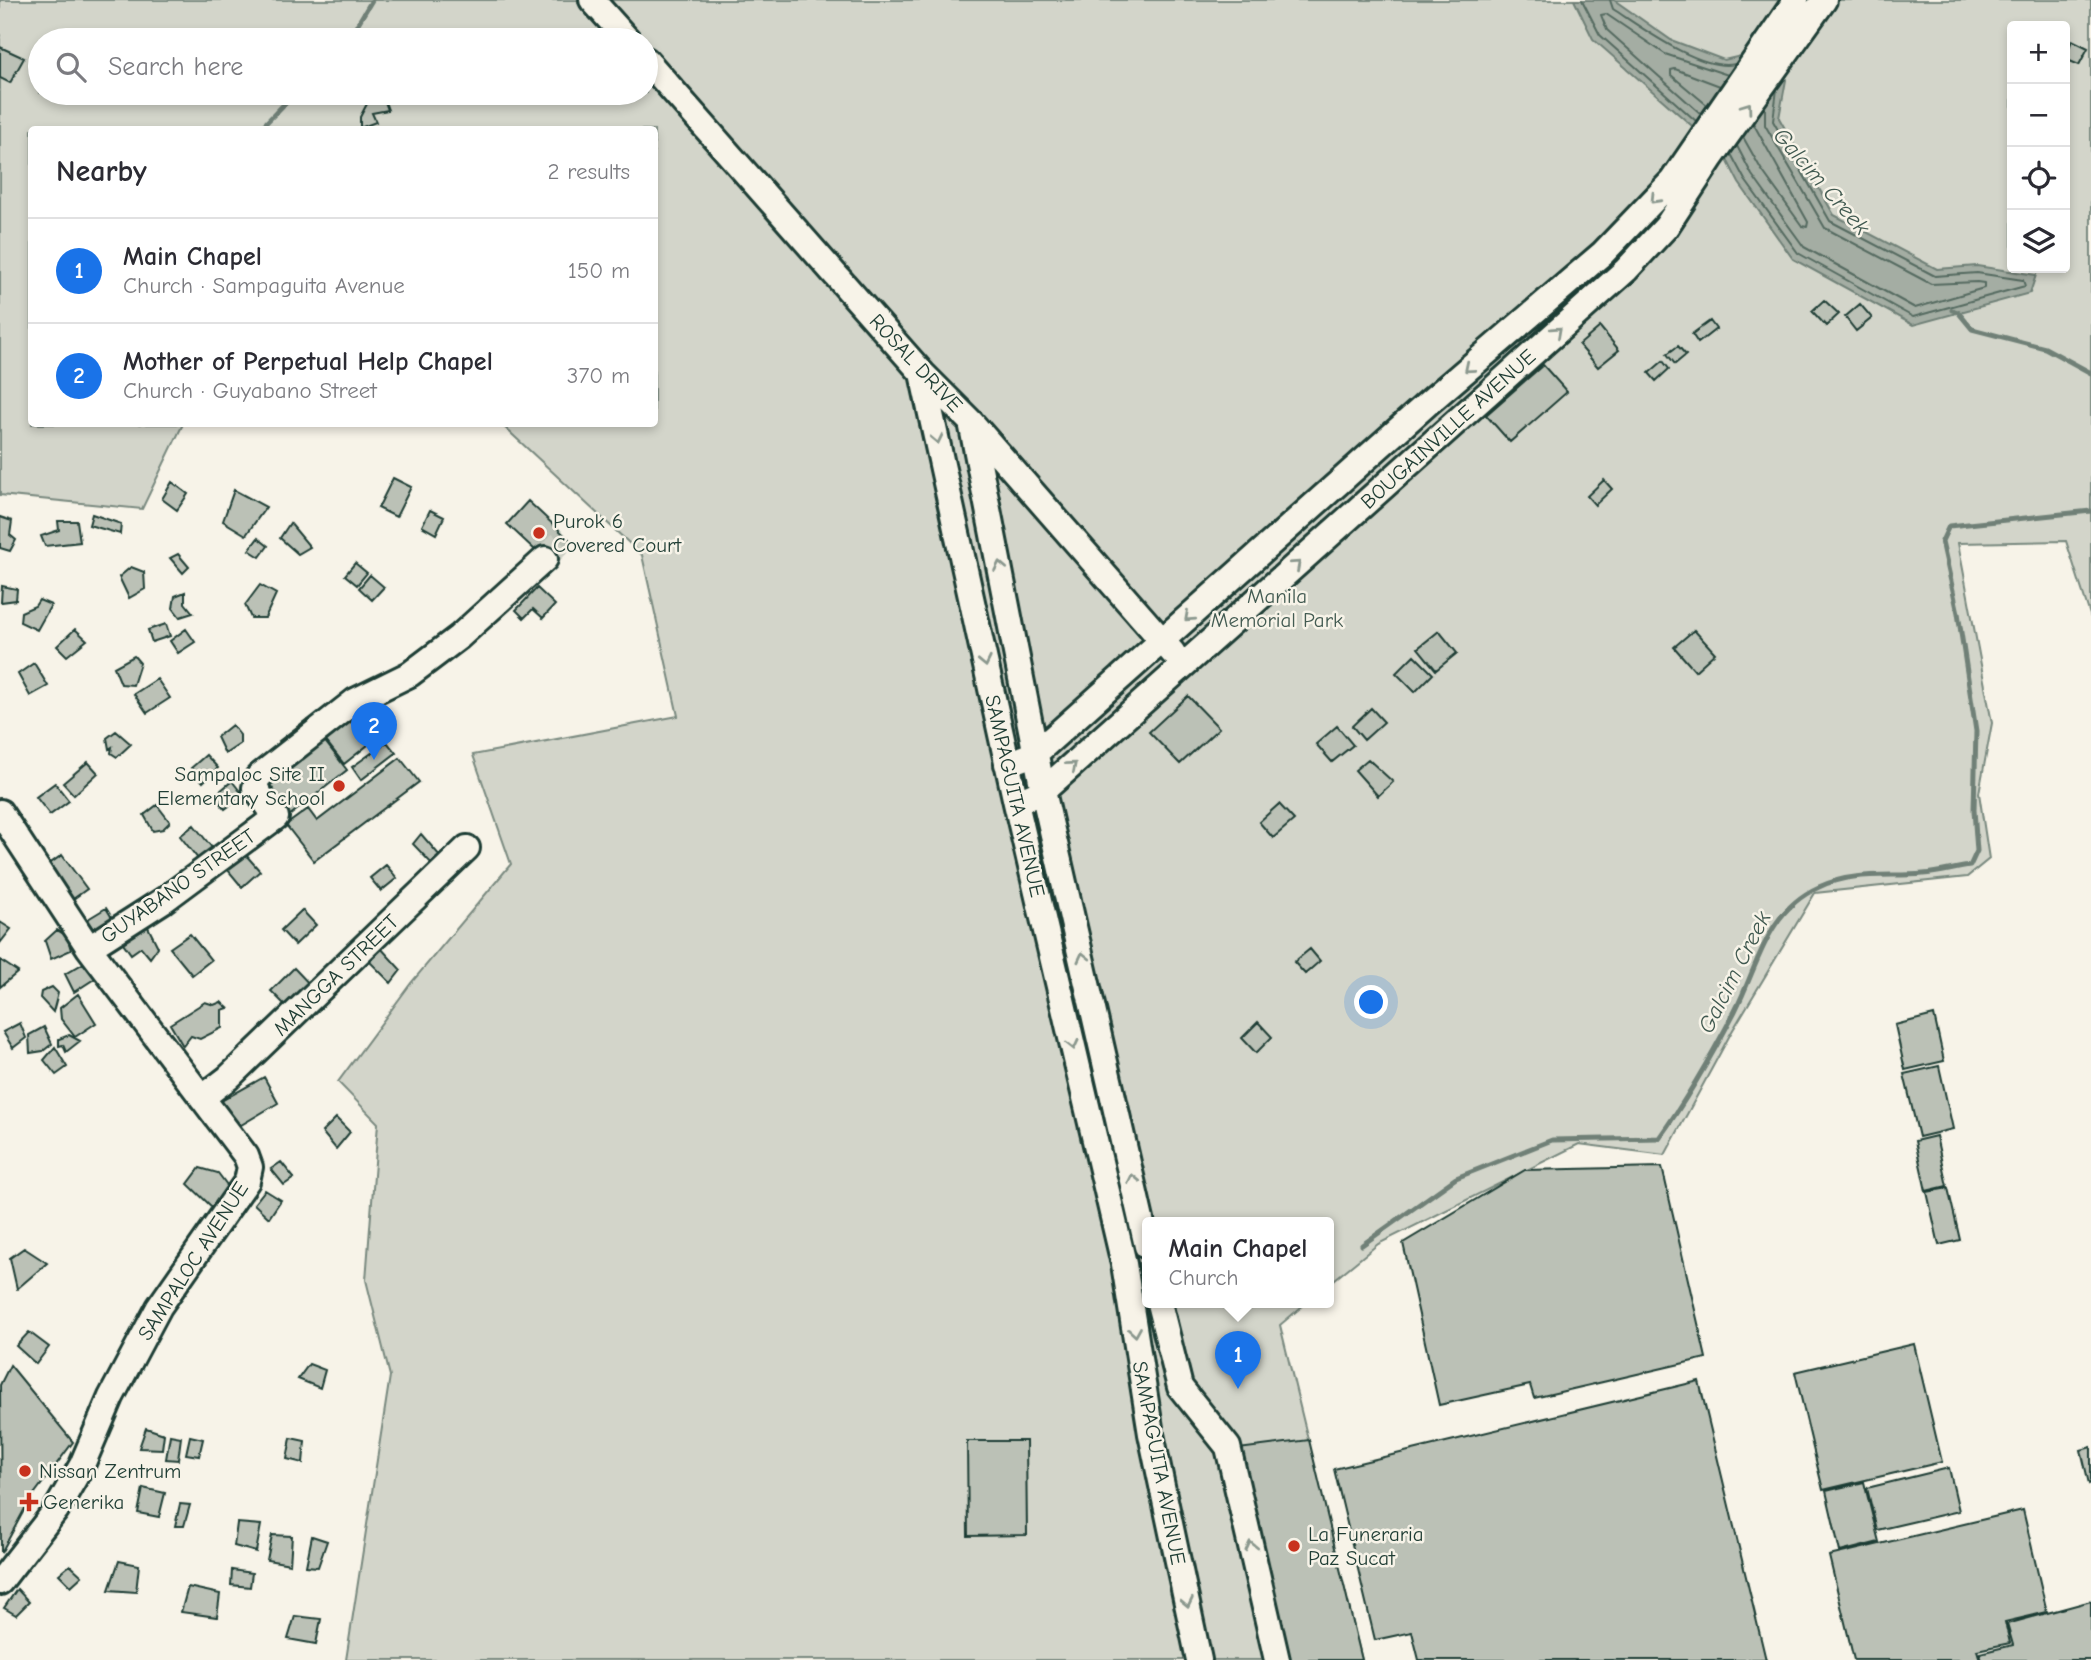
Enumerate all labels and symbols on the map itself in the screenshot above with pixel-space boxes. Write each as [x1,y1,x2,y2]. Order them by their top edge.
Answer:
one-way arrow [1739,102,1751,115]
water label: Galcim Creek [1768,122,1876,241]
one-way arrow [1651,190,1664,203]
street label: ROSAL DRIVE [865,309,967,417]
one-way arrow [1549,327,1562,340]
street label: BOUGAINVILLE AVENUE [1356,344,1540,514]
one-way arrow [1465,360,1478,372]
one-way arrow [928,433,943,445]
place label: Purok 6 Covered Court [553,509,682,557]
marker: Purok 6 Covered Court [531,525,547,541]
one-way arrow [993,560,1008,572]
one-way arrow [1288,561,1301,573]
park label: Manila Memorial Park [1211,584,1343,632]
one-way arrow [1184,609,1197,621]
one-way arrow [977,656,991,668]
street label: SAMPAGUITA AVENUE [980,693,1050,899]
pin: 2 [351,702,397,760]
place label: Sampaloc Site II Elementary School [157,762,325,810]
one-way arrow [1064,762,1077,774]
marker: Sampaloc Site II Elementary School [331,778,347,794]
street label: GUYABANO STREET [96,824,260,948]
water label: Galcim Creek [1692,906,1777,1038]
street label: MANGGA STREET [269,909,403,1041]
one-way arrow [1076,951,1091,963]
your location [1354,985,1388,1019]
one-way arrow [1065,1039,1079,1051]
one-way arrow [1126,1173,1141,1185]
street label: SAMPALOC AVENUE [133,1177,253,1345]
one-way arrow [1127,1326,1142,1338]
pin: 1 [1215,1331,1261,1389]
street label: SAMPAGUITA AVENUE [1127,1359,1191,1567]
place label: Nissan Zentrum [39,1459,181,1483]
marker: Nissan Zentrum [17,1463,33,1479]
place label: Generika [43,1490,124,1514]
marker: Generika [21,1494,37,1510]
place label: La Funeraria Paz Sucat [1308,1522,1424,1570]
marker: La Funeraria Paz Sucat [1286,1538,1302,1554]
one-way arrow [1244,1540,1259,1552]
one-way arrow [1178,1597,1193,1609]

